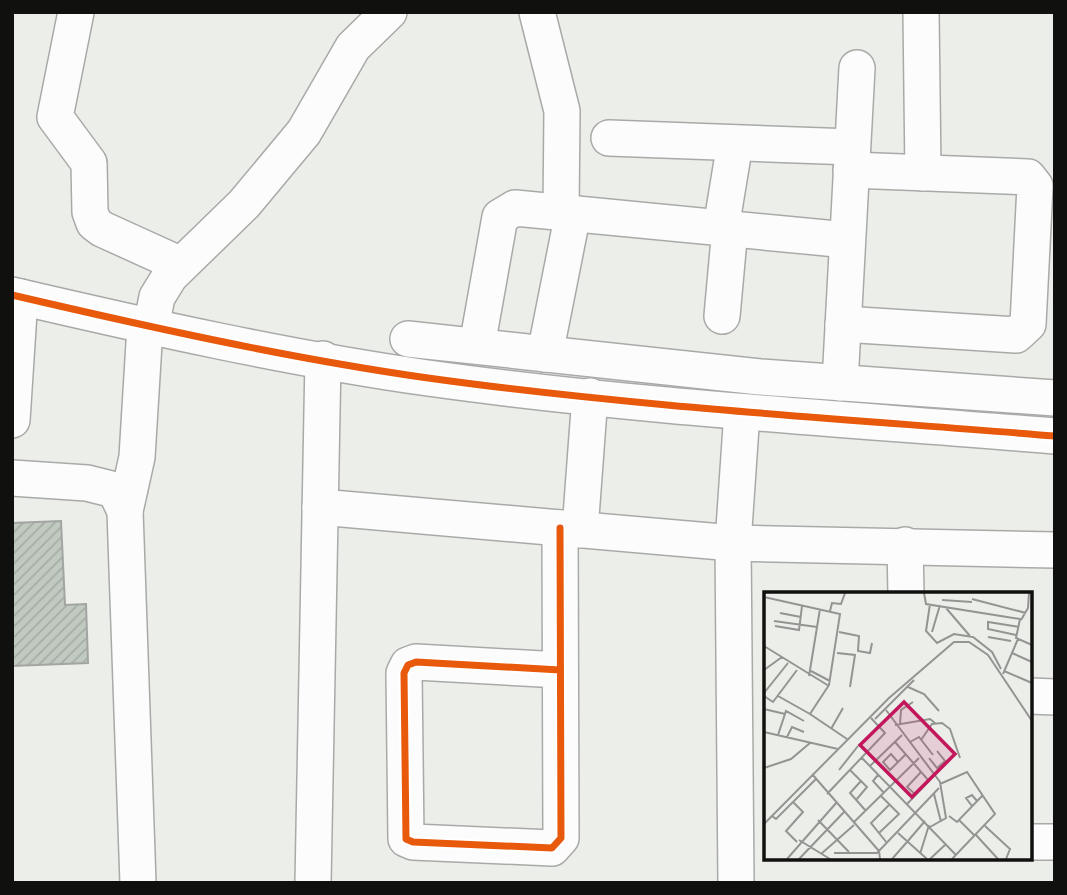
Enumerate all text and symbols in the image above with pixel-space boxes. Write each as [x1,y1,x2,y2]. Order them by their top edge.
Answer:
inset map [764,592,1032,860]

